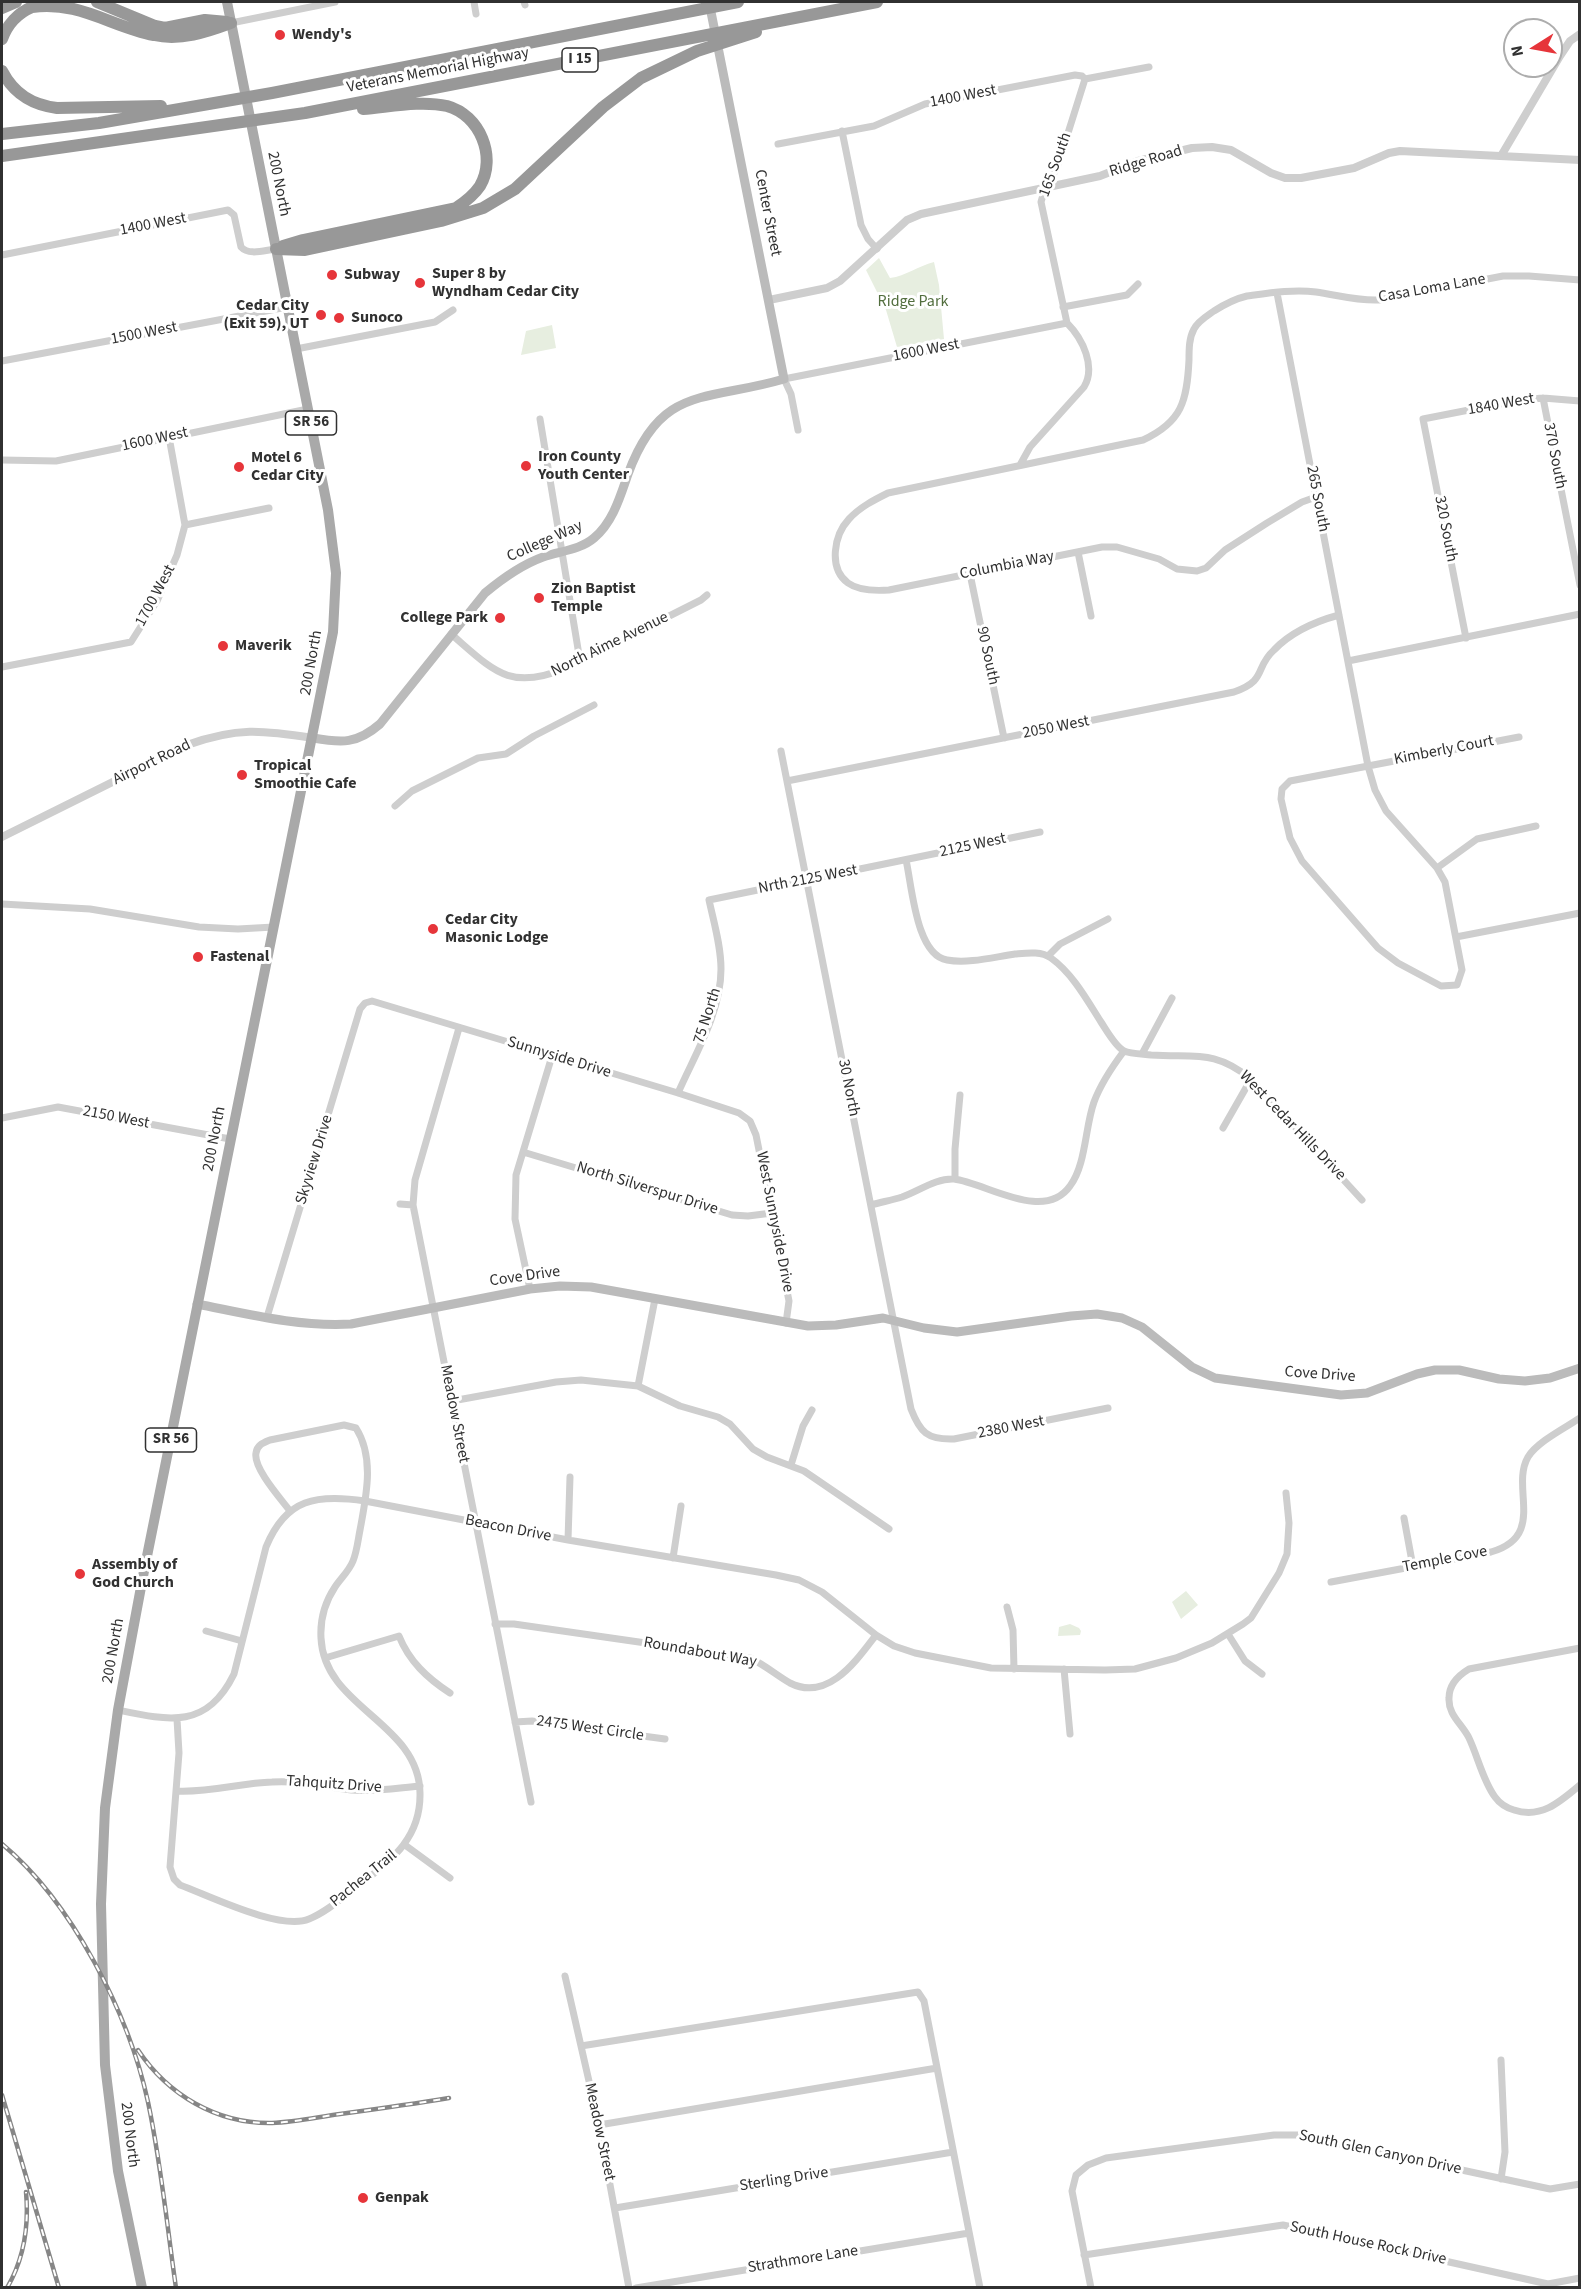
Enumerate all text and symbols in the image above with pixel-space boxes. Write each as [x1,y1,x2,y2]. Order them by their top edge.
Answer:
north arrow [1503,18,1563,78]
place label: Wendy's [292,25,352,45]
marker: Wendy's [273,28,287,42]
street label: Veterans Memorial Highway [345,44,531,98]
text: N [1505,44,1529,58]
road number: I 15 [562,48,598,72]
street label: 1400 West [928,81,998,113]
street label: 165 South [1036,130,1076,200]
street label: Ridge Road [1107,142,1185,182]
street label: 200 North [262,150,294,218]
street label: Center Street [749,168,785,258]
street label: 1400 West [118,209,188,241]
place label: Super 8 by Wyndham Cedar City [432,264,579,302]
place label: Subway [344,265,400,285]
marker: Subway [325,268,339,282]
street label: Casa Loma Lane [1377,270,1487,308]
marker: Super 8 by Wyndham Cedar City [413,276,427,290]
park label: Ridge Park [878,292,948,312]
place label: Cedar City (Exit 59), UT [224,296,309,334]
marker: Cedar City (Exit 59), UT [314,308,328,322]
place label: Sunoco [351,308,403,328]
marker: Sunoco [332,311,346,325]
street label: 1500 West [109,318,179,350]
street label: 1600 West [891,335,961,367]
street label: 1840 West [1466,390,1536,420]
road number: SR 56 [286,411,336,435]
street label: 370 South [1538,421,1570,491]
street label: 1600 West [120,424,190,456]
place label: Iron County Youth Center [538,447,629,485]
place label: Motel 6 Cedar City [251,448,324,486]
marker: Iron County Youth Center [519,459,533,473]
marker: Motel 6 Cedar City [232,460,246,474]
street label: 265 South [1301,464,1333,534]
street label: 320 South [1429,494,1461,564]
street label: College Way [504,517,586,567]
street label: Columbia Way [958,547,1056,585]
street label: 1700 West [132,562,180,630]
place label: Zion Baptist Temple [551,579,636,617]
marker: Zion Baptist Temple [532,591,546,605]
place label: College Park [400,608,488,628]
street label: North Aime Avenue [548,608,672,682]
marker: College Park [493,611,507,625]
street label: 90 South [971,625,1003,687]
street label: 200 North [297,629,327,697]
place label: Maverik [235,636,292,656]
marker: Maverik [216,639,230,653]
street label: 2050 West [1021,712,1091,744]
street label: Kimberly Court [1393,732,1495,770]
street label: Airport Road [110,736,194,790]
place label: Tropical Smoothie Cafe [254,756,356,794]
marker: Tropical Smoothie Cafe [235,768,249,782]
street label: 2125 West [938,830,1008,862]
street label: Nrth 2125 West [757,861,859,899]
place label: Cedar City Masonic Lodge [445,910,548,948]
marker: Cedar City Masonic Lodge [426,922,440,936]
place label: Fastenal [210,947,269,967]
marker: Fastenal [191,950,205,964]
street label: 75 North [690,986,726,1046]
street label: Sunnyside Drive [505,1033,613,1083]
street label: 30 North [833,1058,863,1118]
street label: West Cedar Hills Drive [1235,1067,1349,1185]
street label: 2150 West [81,1102,151,1134]
street label: 200 North [199,1105,231,1173]
street label: Skyview Drive [292,1113,338,1207]
street label: West Sunnyside Drive [751,1150,797,1294]
street label: North Silverspur Drive [574,1158,720,1220]
street label: Cove Drive [489,1263,561,1291]
street label: Meadow Street [435,1363,473,1465]
street label: Cove Drive [1284,1363,1356,1387]
street label: 2380 West [976,1412,1046,1444]
road number: SR 56 [146,1428,196,1452]
street label: Beacon Drive [463,1511,553,1547]
street label: Temple Cove [1401,1542,1489,1578]
place label: Assembly of God Church [92,1555,177,1593]
marker: Assembly of God Church [73,1567,87,1581]
street label: 200 North [99,1617,129,1685]
street label: Roundabout Way [642,1634,758,1672]
street label: 2475 West Circle [535,1712,645,1746]
street label: Tahquitz Drive [286,1772,382,1798]
street label: Pachea Trail [327,1846,401,1912]
street label: Meadow Street [579,2081,619,2183]
street label: 200 North [115,2101,143,2169]
street label: South Glen Canyon Drive [1297,2126,1463,2180]
street label: Sterling Drive [738,2164,830,2196]
place label: Genpak [375,2188,429,2208]
marker: Genpak [356,2191,370,2205]
street label: South House Rock Drive [1288,2218,1448,2270]
street label: Strathmore Lane [746,2242,860,2278]

